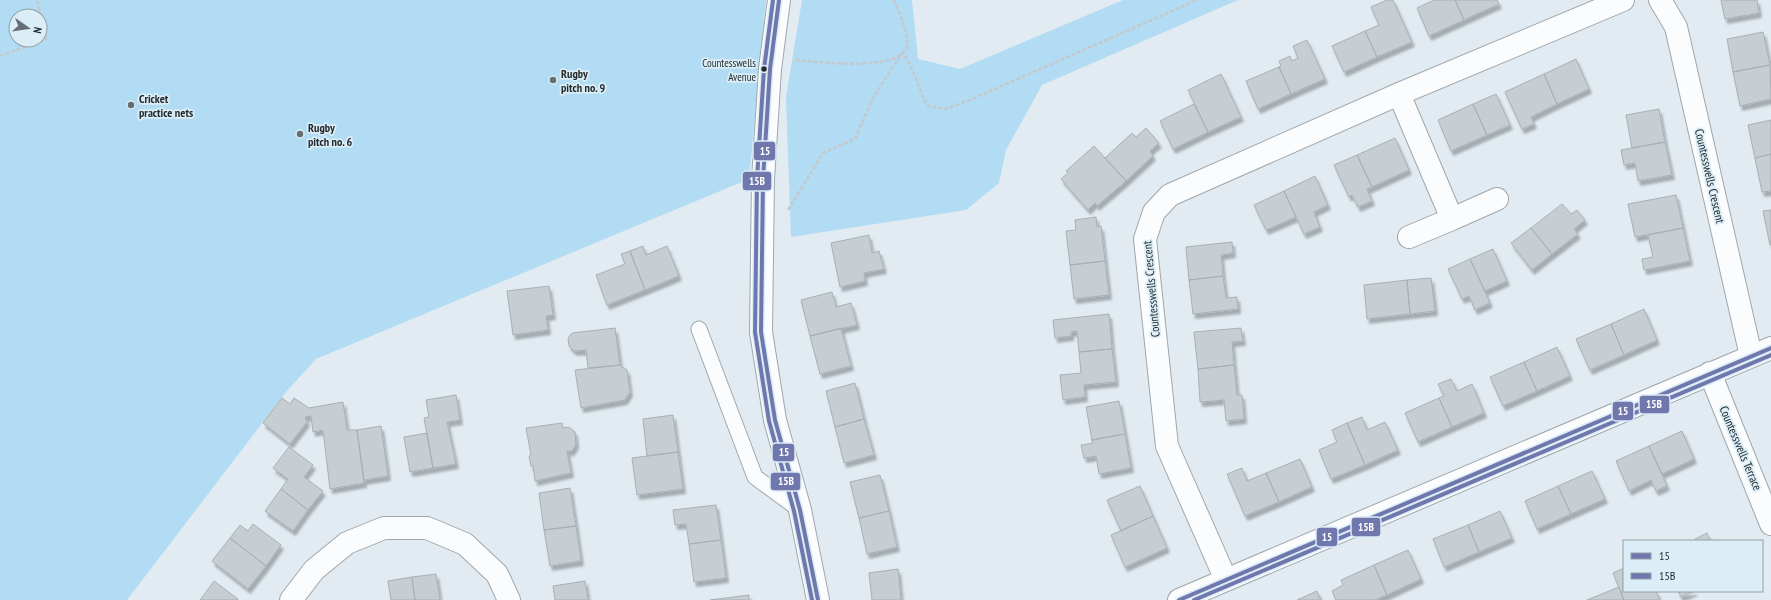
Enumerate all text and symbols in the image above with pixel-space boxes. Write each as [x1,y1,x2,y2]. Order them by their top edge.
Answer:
north arrow [8,8,48,48]
text: N [30,26,45,35]
place label: Countesswells Avenue [702,56,756,84]
marker: Countesswells Avenue [759,64,769,74]
place label: Rugby pitch no. 9 [561,66,605,95]
marker: Rugby pitch no. 9 [548,75,558,85]
place label: Cricket practice nets [139,91,193,120]
marker: Cricket practice nets [126,100,136,110]
place label: Rugby pitch no. 6 [308,120,352,149]
street label: Countesswells Crescent [1692,127,1728,225]
marker: Rugby pitch no. 6 [295,129,305,139]
line badge: 15 [753,141,776,161]
text: 15 [760,144,770,158]
line badge: 15B [742,171,772,191]
text: 15B [749,174,766,188]
street label: Countesswells Crescent [1139,240,1163,338]
line badge: 15B [1639,395,1670,414]
text: 15B [1646,397,1663,411]
line badge: 15 [1612,401,1634,421]
street label: Countesswells Terrace [1716,403,1766,493]
text: 15 [1618,404,1628,418]
line badge: 15 [772,443,795,462]
text: 15 [779,445,789,459]
line badge: 15B [770,472,801,491]
text: 15B [778,474,795,488]
line badge: 15B [1351,517,1381,537]
text: 15B [1358,520,1375,534]
line badge: 15 [1316,527,1338,547]
text: 15 [1322,530,1332,544]
legend [1623,540,1763,592]
text: 15 [1659,548,1670,563]
text: 15B [1659,568,1676,583]

